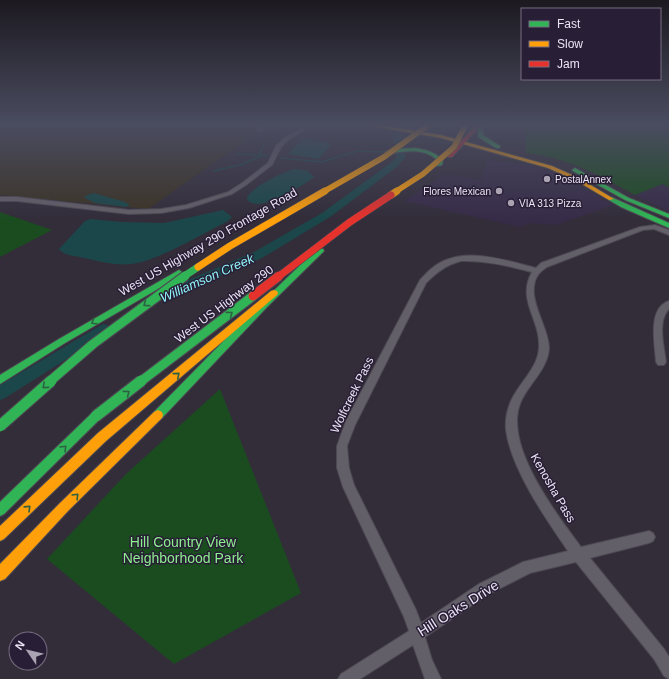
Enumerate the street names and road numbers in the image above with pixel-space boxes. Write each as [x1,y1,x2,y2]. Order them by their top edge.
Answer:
street label: West US Highway 290 Frontage Road [117,185,299,299]
street label: West US Highway 290 [172,262,276,346]
street label: Wolfcreek Pass [327,355,377,435]
street label: Kenosha Pass [528,451,578,525]
street label: Hill Oaks Drive [415,577,502,639]

